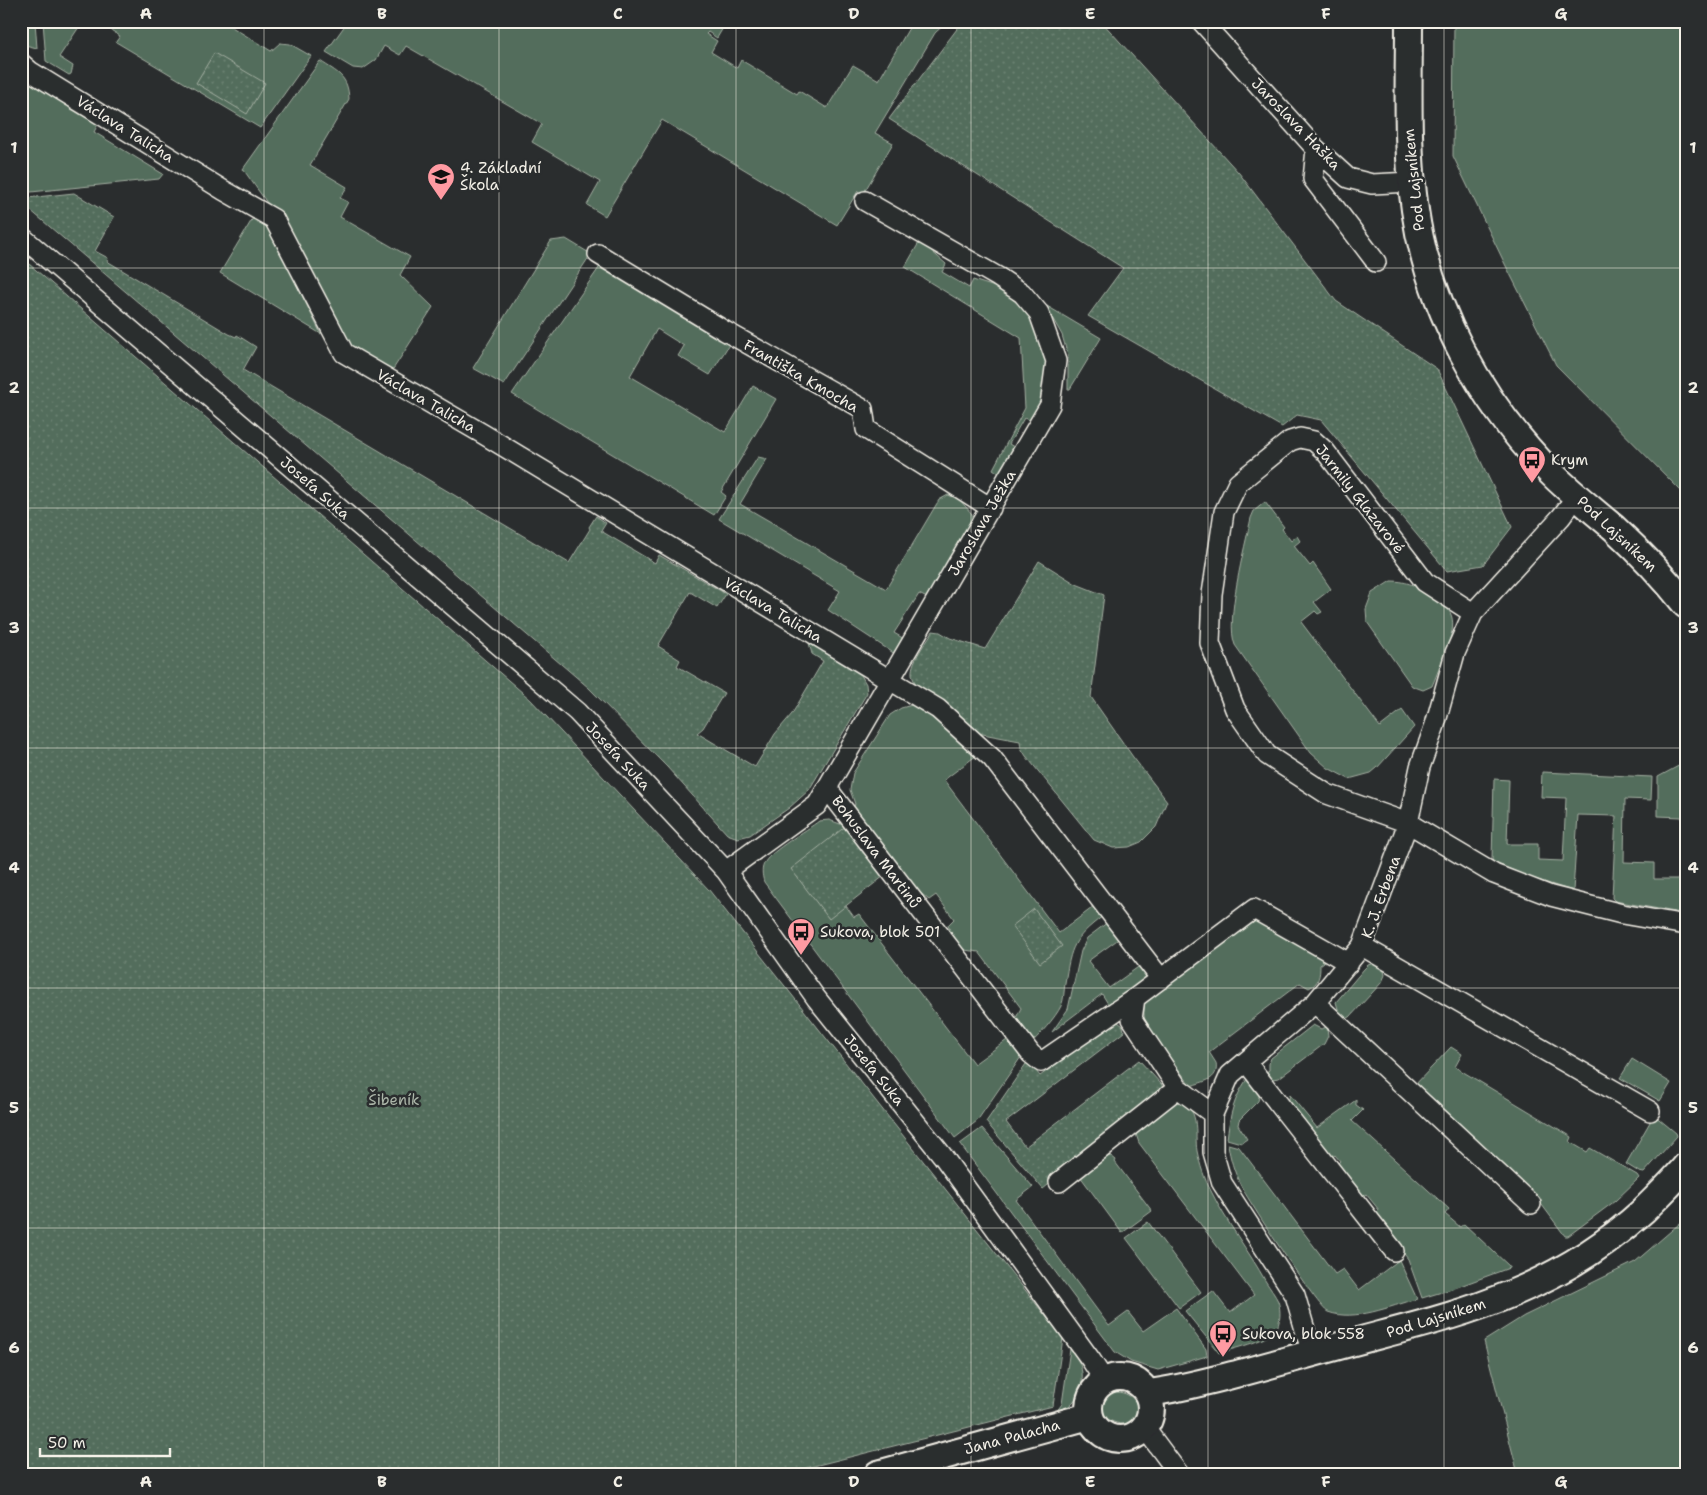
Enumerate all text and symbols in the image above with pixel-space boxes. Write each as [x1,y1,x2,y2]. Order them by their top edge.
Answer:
text: A [140,3,152,24]
text: B [377,3,387,24]
text: C [613,3,623,24]
text: D [848,3,860,24]
text: E [1085,3,1095,24]
text: F [1321,3,1331,24]
text: G [1555,3,1568,24]
street label: Jaroslava Haška [1247,74,1346,175]
street label: Václava Talicha [72,91,178,167]
street label: Pod Lajsníkem [1399,128,1429,232]
text: 1 [10,137,18,158]
text: 1 [1689,137,1697,158]
place label: 4. Základní Škola [460,158,542,195]
school or university icon: 4. Základní Škola [426,162,456,201]
street label: Františka Kmocha [740,335,863,417]
street label: Václava Talicha [373,364,480,438]
text: 2 [8,377,20,398]
text: 2 [1687,377,1699,398]
street label: Jarmily Glazarové [1311,440,1409,558]
bus stop icon: Krym [1517,445,1547,484]
place label: Krym [1551,450,1588,470]
street label: Josefa Suka [276,452,355,524]
street label: Jaroslava Ježka [944,466,1021,580]
street label: Pod Lajsníkem [1573,492,1661,576]
street label: Václava Talicha [720,573,827,648]
text: 3 [8,617,20,638]
text: 3 [1687,617,1699,638]
street label: Josefa Suka [581,718,655,795]
street label: Bohuslava Martinů [827,792,925,912]
street label: K. J. Erbena [1357,852,1405,941]
text: 4 [8,857,20,878]
text: 4 [1687,857,1699,878]
bus stop icon: Sukova, blok 501 [786,917,816,956]
place label: Sukova, blok 501 [820,922,940,942]
street label: Josefa Suka [839,1030,909,1110]
park label: Šibeník [368,1089,420,1110]
text: 5 [9,1097,19,1118]
text: 5 [1688,1097,1698,1118]
street label: Pod Lajsníkem [1384,1293,1488,1343]
bus stop icon: Sukova, blok 558 [1208,1319,1238,1358]
place label: Sukova, blok 558 [1242,1324,1365,1344]
text: 6 [8,1337,20,1358]
text: 6 [1687,1337,1699,1358]
street label: Jana Palacha [962,1414,1063,1459]
scale bar [40,1425,170,1457]
text: 50 m [48,1433,86,1453]
text: A [140,1471,152,1492]
text: B [377,1471,387,1492]
text: C [613,1471,623,1492]
text: D [848,1471,860,1492]
text: E [1085,1471,1095,1492]
text: F [1321,1471,1331,1492]
text: G [1555,1471,1568,1492]

